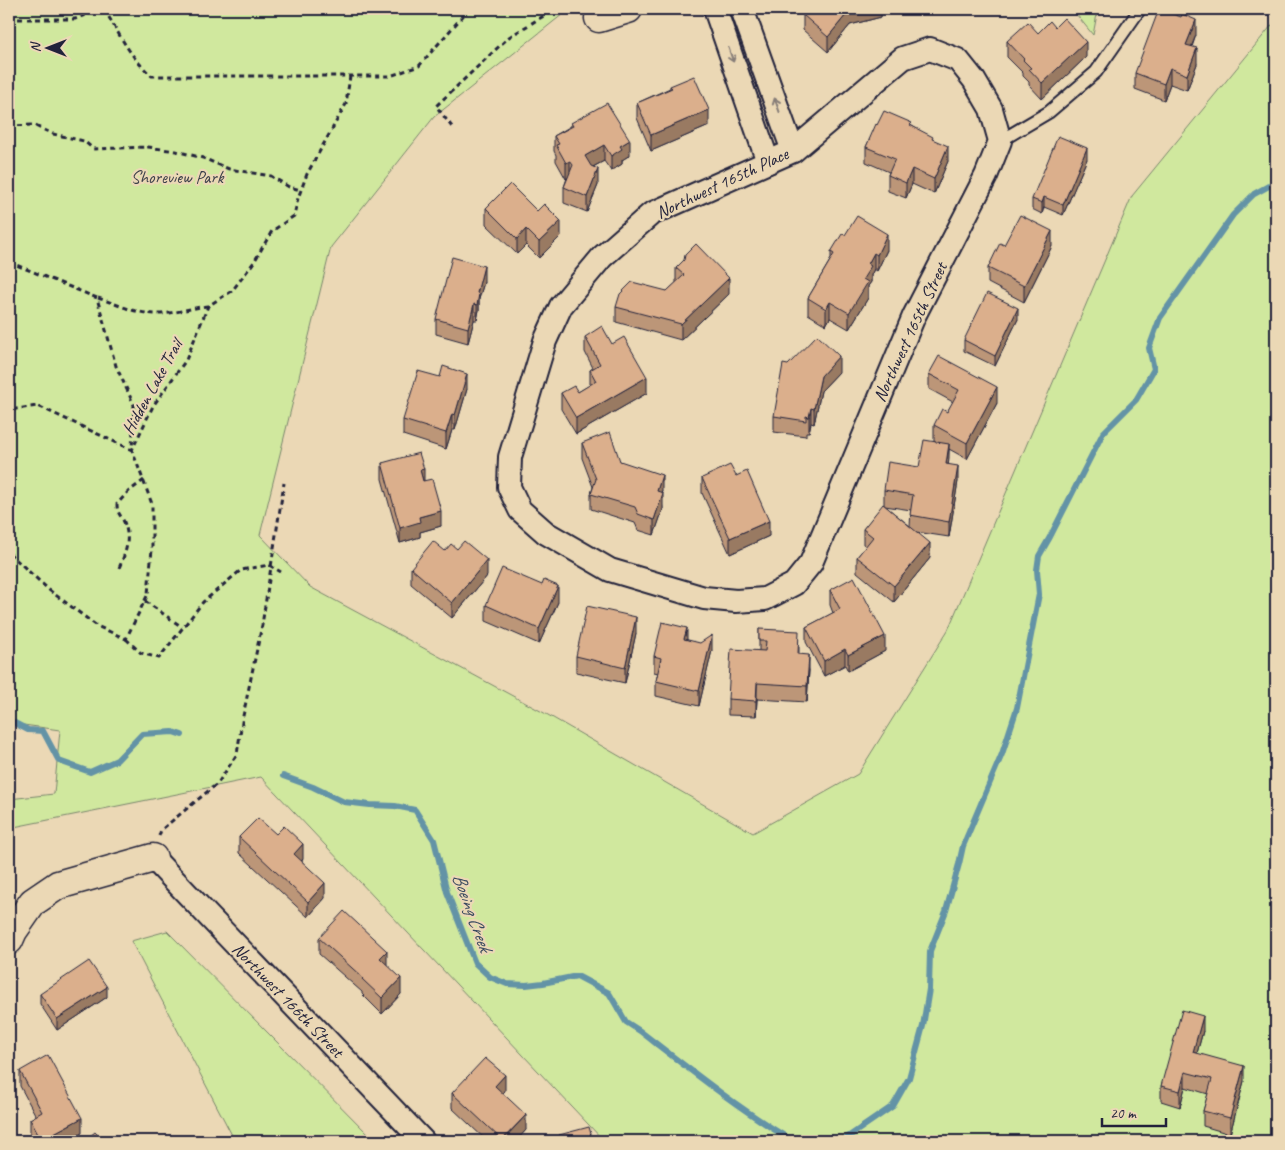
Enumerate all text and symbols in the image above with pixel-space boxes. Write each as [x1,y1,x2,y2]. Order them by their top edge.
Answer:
north arrow [22,22,72,72]
text: N [27,41,44,52]
one-way arrow [726,47,736,63]
one-way arrow [772,98,781,113]
street label: Northwest 165th Place [652,142,793,223]
park label: Shoreview Park [131,166,225,188]
street label: Northwest 165th Street [868,257,953,405]
street label: Hidden Lake Trail [117,333,189,439]
water label: Boeing Creek [447,870,498,958]
street label: Northwest 166th Street [228,938,350,1063]
scale bar [1102,1095,1166,1127]
text: 20 m [1110,1104,1137,1123]

